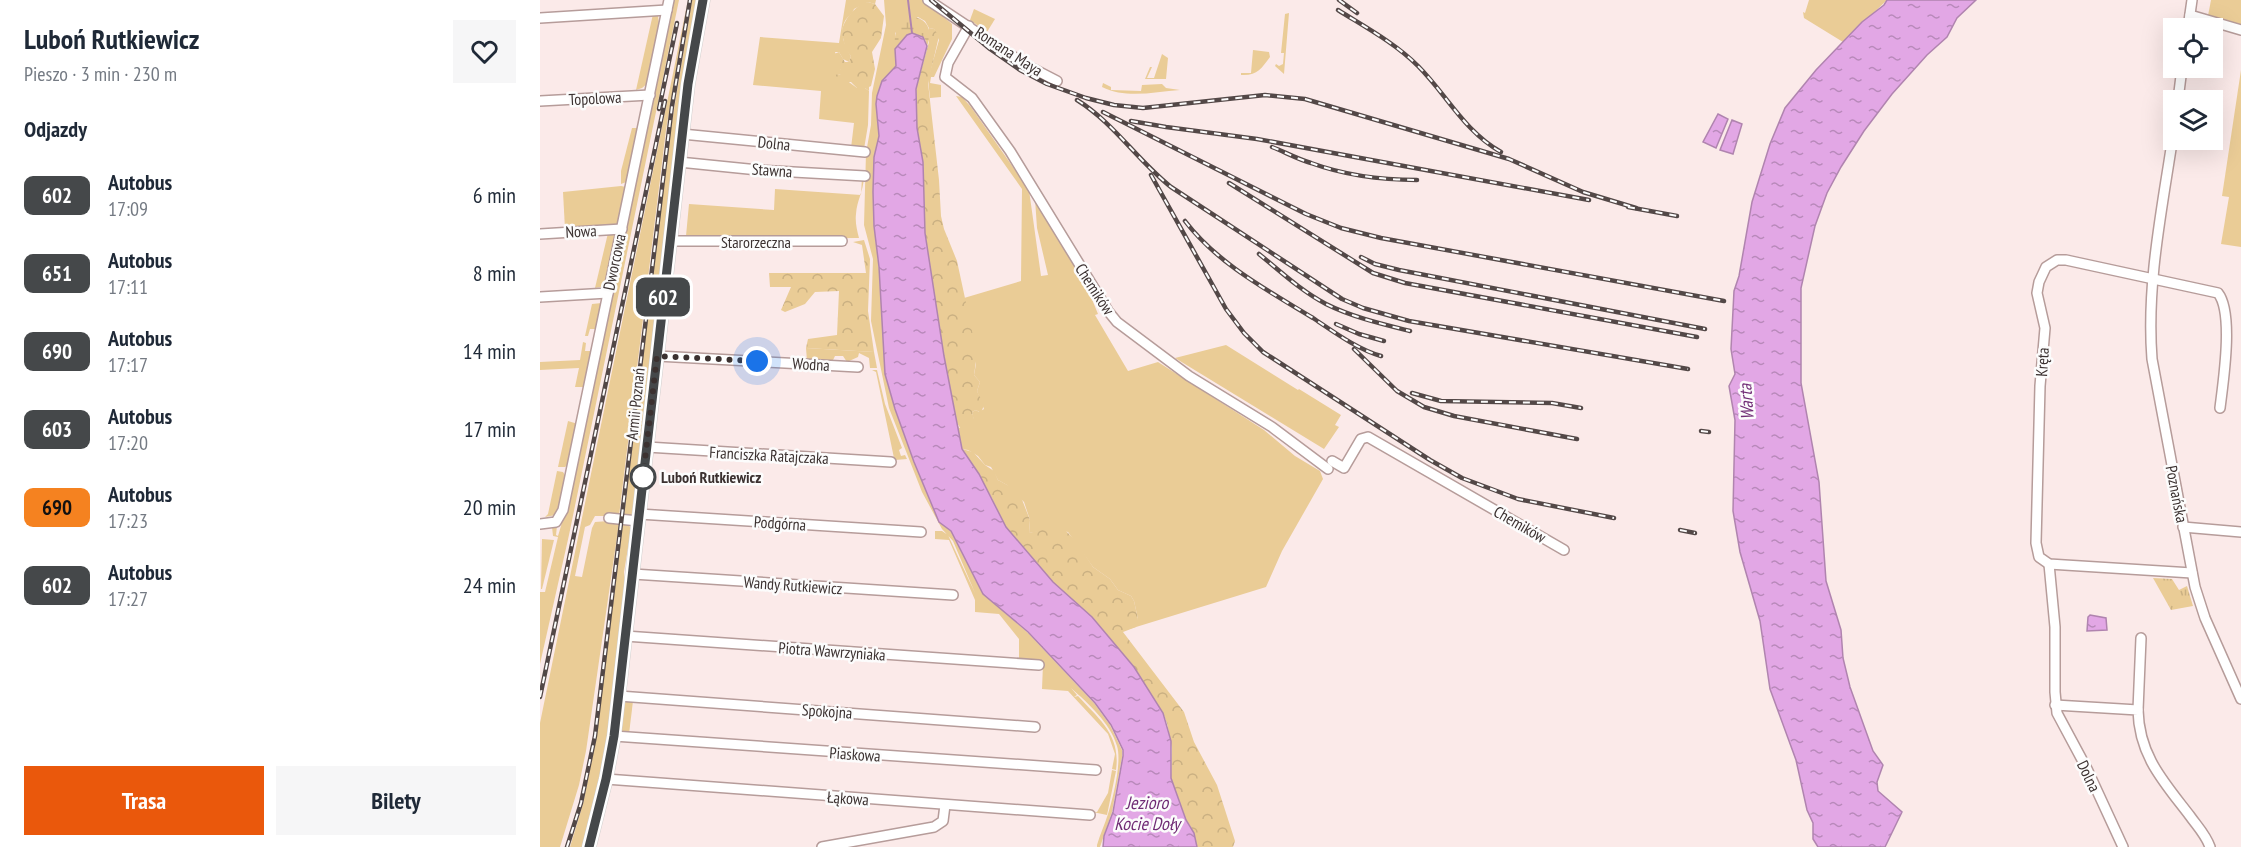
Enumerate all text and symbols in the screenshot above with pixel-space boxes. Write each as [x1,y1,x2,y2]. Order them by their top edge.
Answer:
map controls [2163,18,2223,150]
button: locate [2163,18,2223,78]
text: Luboń Rutkiewicz [24,20,199,57]
button: heart [453,20,516,83]
street label: Romana Maya [971,22,1047,80]
text: Pieszo · 3 min · 230 m [24,61,177,87]
street label: Topolowa [568,87,622,109]
button: layers [2163,90,2223,150]
text: Odjazdy [24,115,87,143]
street label: Dolna [757,131,791,155]
street label: Stawna [751,159,793,181]
text: Autobus [108,168,172,196]
text: 6 min [473,181,516,209]
text: 602 [42,182,72,209]
text: 17:09 [108,196,148,222]
street label: Nowa [565,220,597,242]
street label: Dworcowa [598,232,630,292]
street label: Starorzeczna [721,232,791,252]
text: Autobus [108,246,172,274]
text: 8 min [473,259,516,287]
text: 651 [42,260,72,287]
street label: Chemików [1071,260,1119,319]
text: 17:11 [108,274,148,300]
line badge: 602 [628,278,698,316]
text: 602 [648,284,678,311]
text: Autobus [108,324,172,352]
text: 14 min [463,337,516,365]
text: 690 [42,338,72,365]
your location [742,346,772,376]
street label: Kręta [2031,347,2053,377]
text: 17:17 [108,352,148,378]
street label: Wodna [792,353,830,375]
street label: Armii Poznań [621,367,649,441]
water label: Warta [1733,382,1759,421]
text: Autobus [108,402,172,430]
text: 17 min [464,415,516,443]
text: 603 [42,416,72,443]
text: 17:20 [108,430,148,456]
street label: Franciszka Ratajczaka [709,442,829,468]
marker: Luboń Rutkiewicz [630,464,656,490]
street label: Poznańska [2162,464,2192,524]
place label: Luboń Rutkiewicz [661,467,761,487]
text: Autobus [108,480,172,508]
text: 20 min [463,493,516,521]
text: 690 [42,494,72,521]
street label: Chemików [1490,501,1550,547]
text: 17:23 [108,508,148,534]
street label: Podgórna [753,511,807,535]
text: Autobus [108,558,172,586]
text: 24 min [463,571,516,599]
text: 602 [42,572,72,599]
street label: Wandy Rutkiewicz [743,572,843,598]
text: 17:27 [108,586,148,612]
street label: Piotra Wawrzyniaka [778,637,886,665]
street label: Spokojna [801,699,853,723]
street label: Piaskowa [829,742,881,766]
street label: Dolna [2073,757,2105,795]
button: Trasa [24,766,264,835]
button: Bilety [276,766,516,835]
street label: Łąkowa [827,787,869,809]
water label: Jezioro Kocie Doły [1114,791,1182,835]

